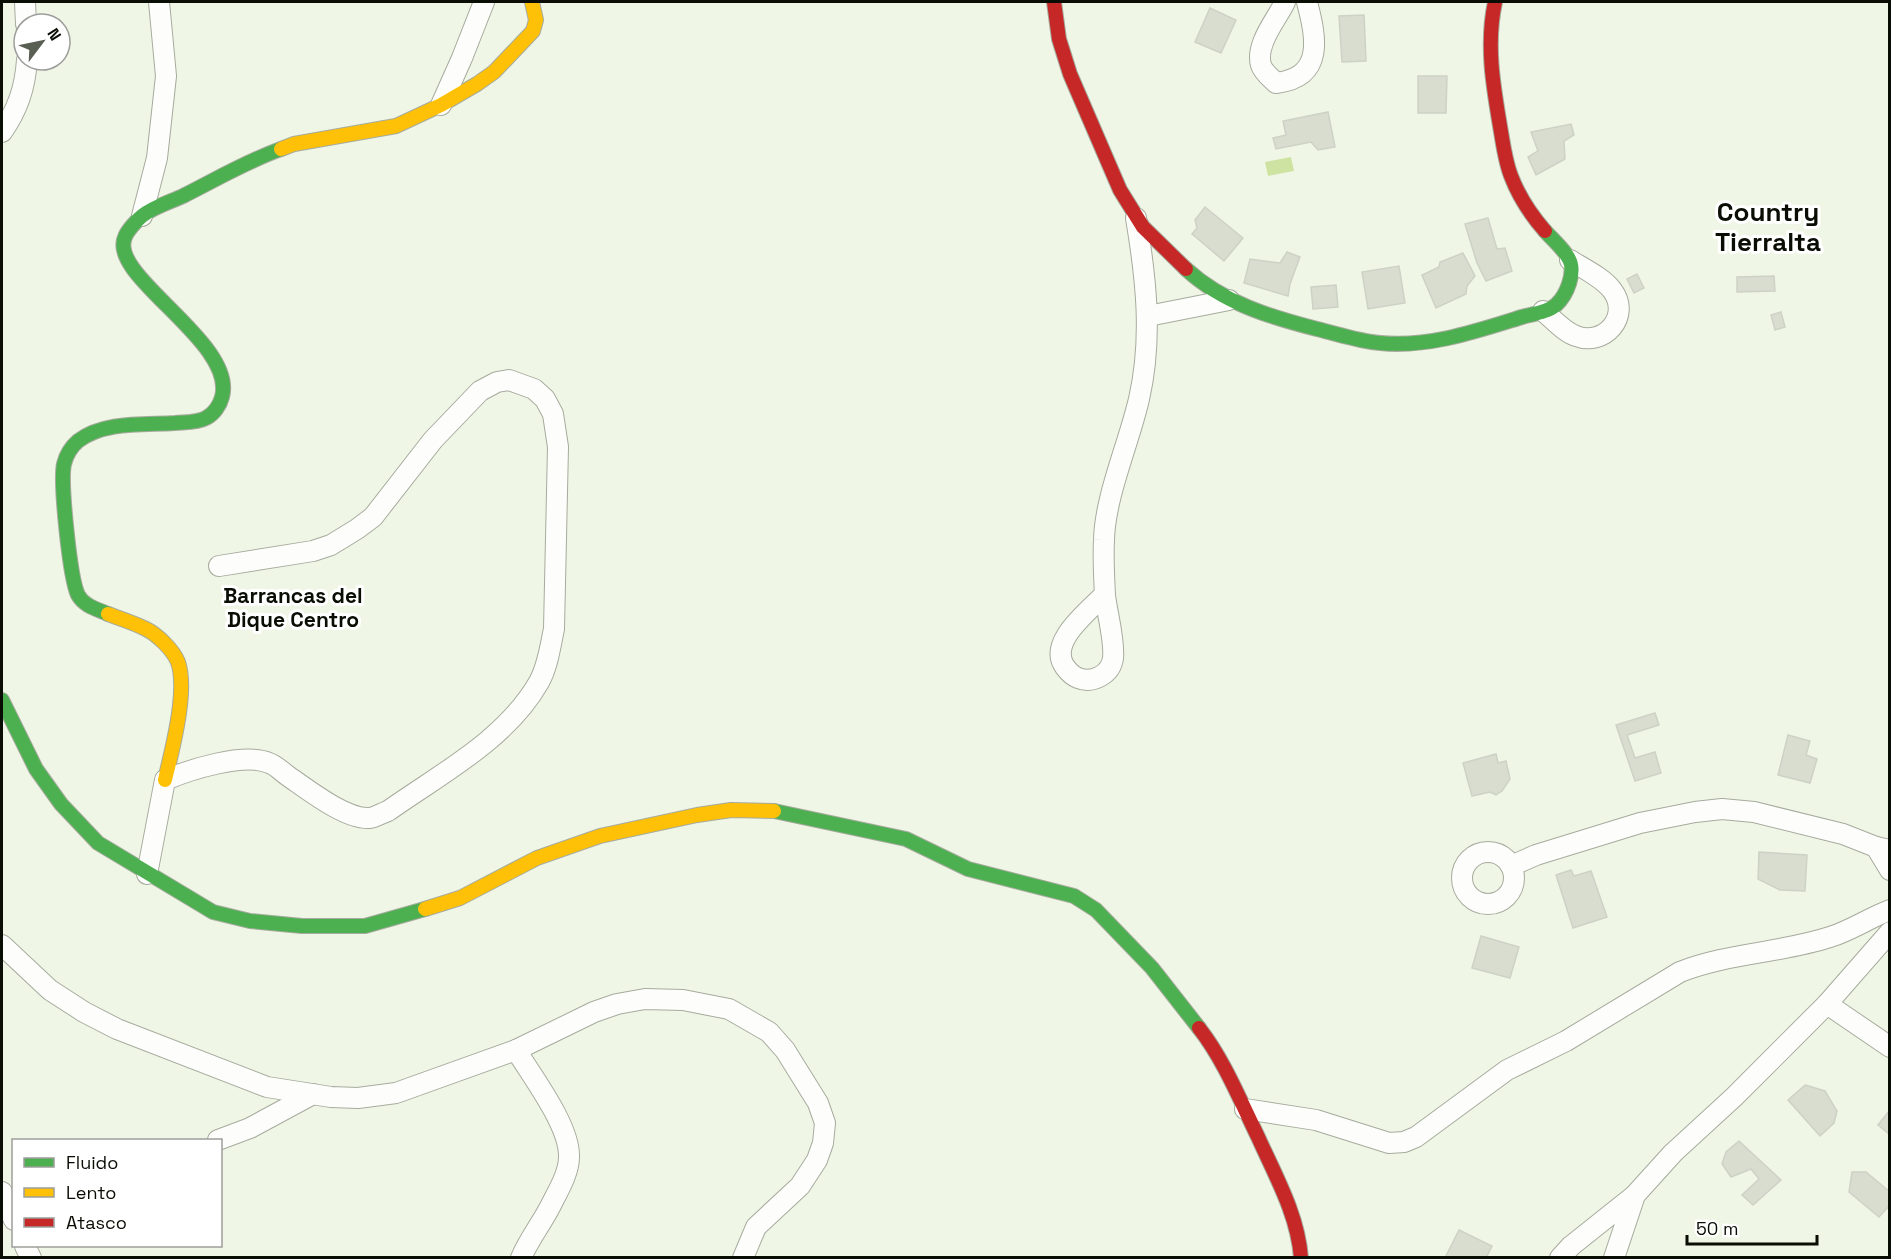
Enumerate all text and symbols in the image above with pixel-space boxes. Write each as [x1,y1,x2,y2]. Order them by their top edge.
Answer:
north arrow [12,12,72,72]
text: N [43,24,66,44]
district label: Country Tierralta [1715,195,1821,259]
district label: Barrancas del Dique Centro [223,582,363,633]
legend [12,1139,222,1247]
text: Fluido [66,1151,118,1174]
text: Lento [66,1181,116,1204]
scale bar [1687,1208,1818,1246]
text: Atasco [66,1211,127,1234]
text: 50 m [1696,1217,1738,1240]

